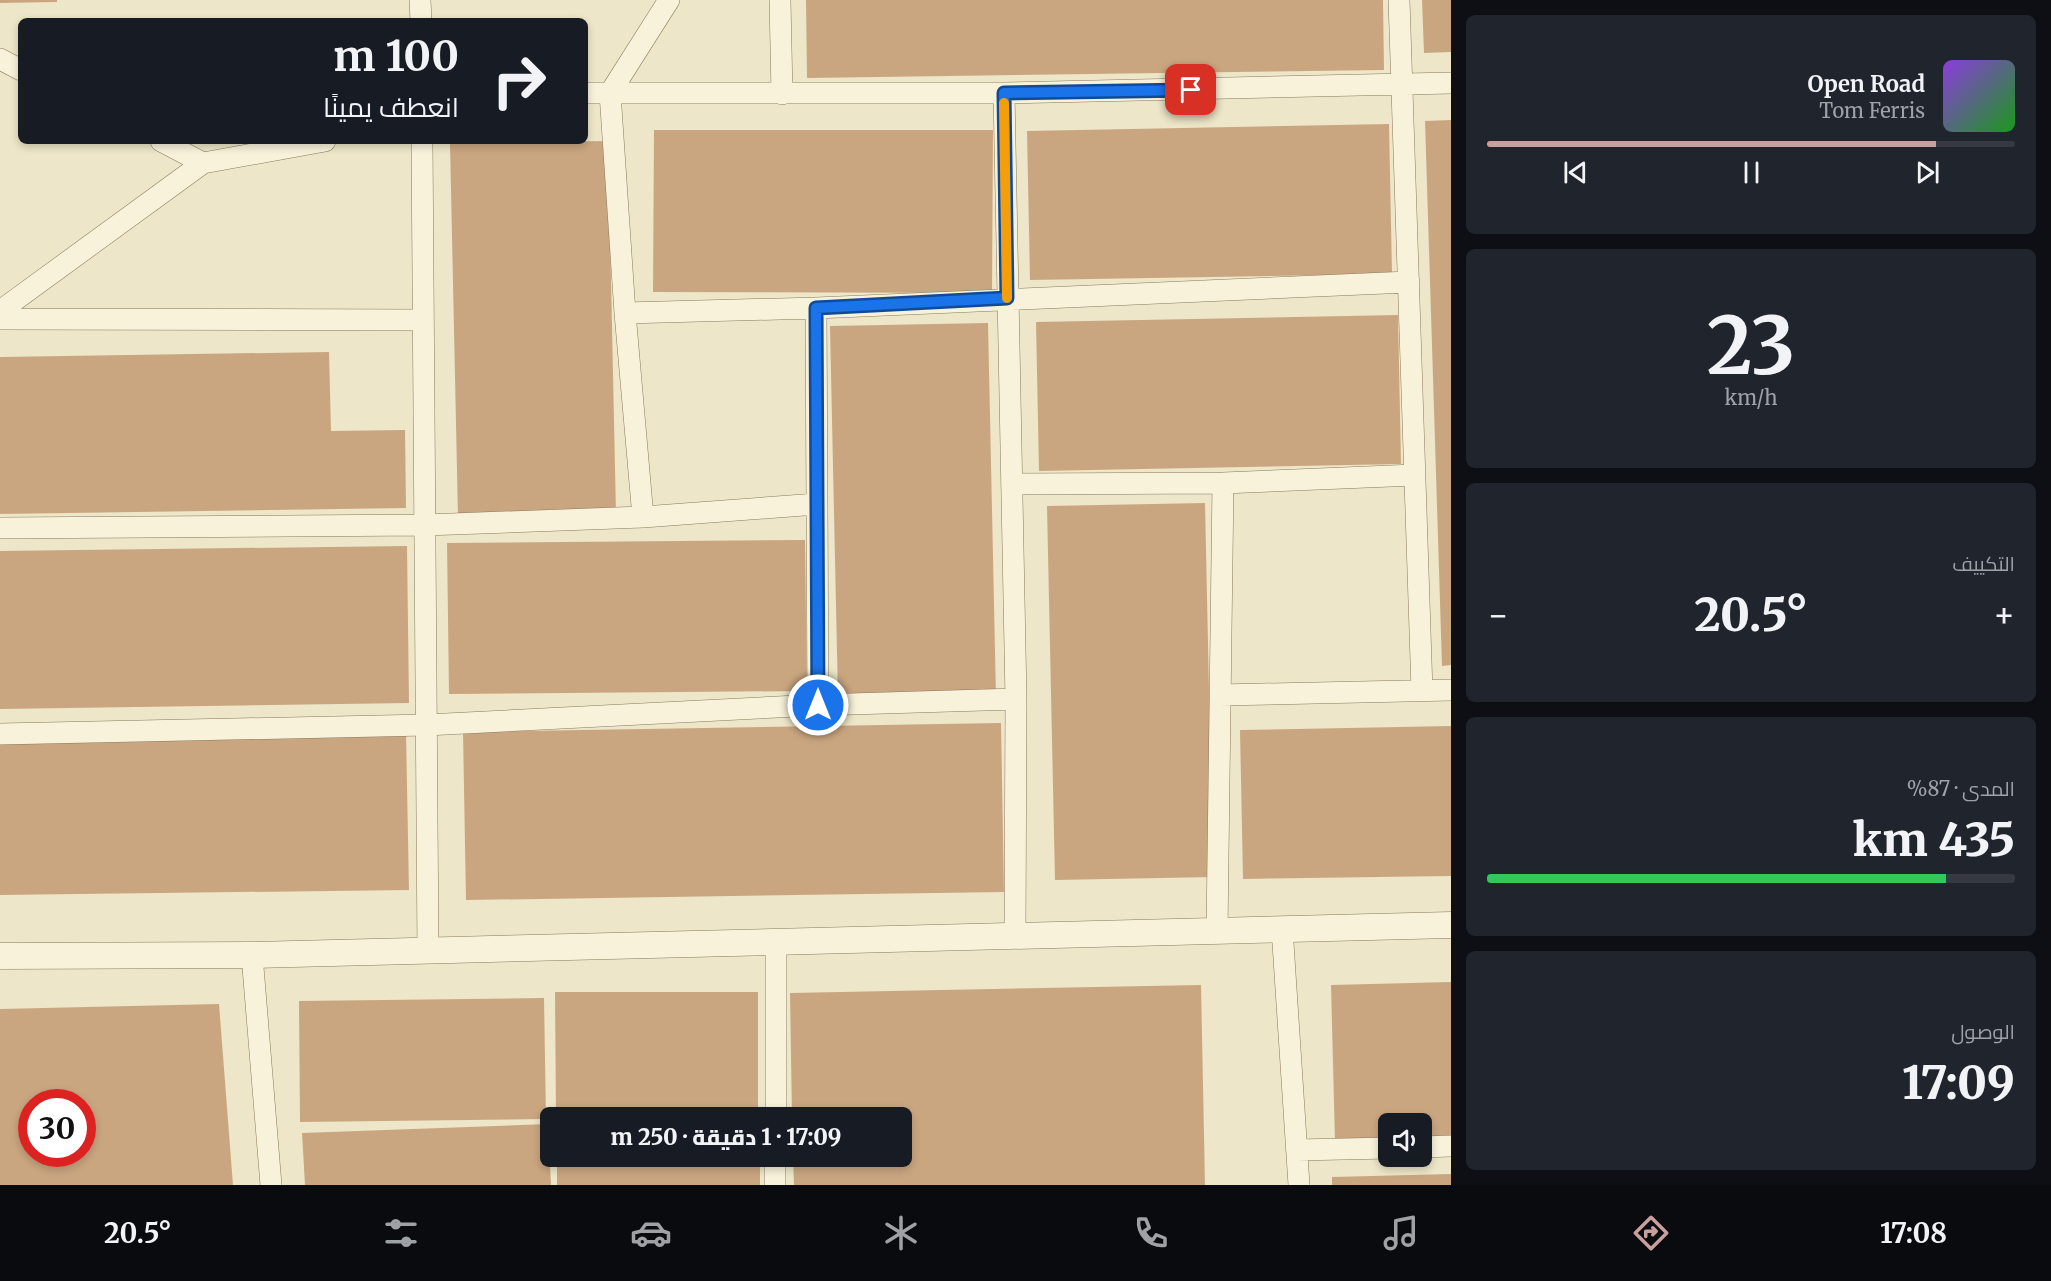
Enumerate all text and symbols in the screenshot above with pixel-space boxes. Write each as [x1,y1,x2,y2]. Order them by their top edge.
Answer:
text: 100 m [333,30,459,82]
icon: right [480,42,558,120]
pin [1165,64,1216,115]
text: Open Road [1807,70,1925,98]
icon: arrive [1174,73,1207,106]
text: انعطف يمينًا [323,90,459,124]
text: Tom Ferris [1819,98,1925,123]
icon: previous [1559,156,1592,189]
icon: pause [1735,156,1768,189]
icon: next [1911,156,1944,189]
text: 23 [1707,297,1795,395]
text: km/h [1725,385,1777,410]
text: التكييف [1952,551,2015,576]
text: 20.5° [1694,587,1808,643]
text: − [1487,595,1509,636]
text: + [1993,595,2015,636]
position arrow [786,673,850,737]
text: المدى · 87% [1907,776,2015,801]
text: 435 km [1853,812,2015,868]
text: الوصول [1951,1019,2015,1044]
text: 17:09 [1902,1055,2015,1111]
speed limit sign: 30 [18,1089,96,1167]
map controls [1378,1113,1432,1167]
button: sound [1378,1113,1432,1167]
text: 17:09 · 1 دقيقة · 250 m [611,1123,841,1151]
icon: filters [380,1212,422,1254]
icon: car [630,1212,672,1254]
icon: climate [880,1212,922,1254]
icon: phone [1130,1212,1172,1254]
icon: music [1380,1212,1422,1254]
icon: directions [1630,1212,1672,1254]
text: 20.5° [104,1216,171,1250]
text: 17:08 [1880,1216,1947,1250]

